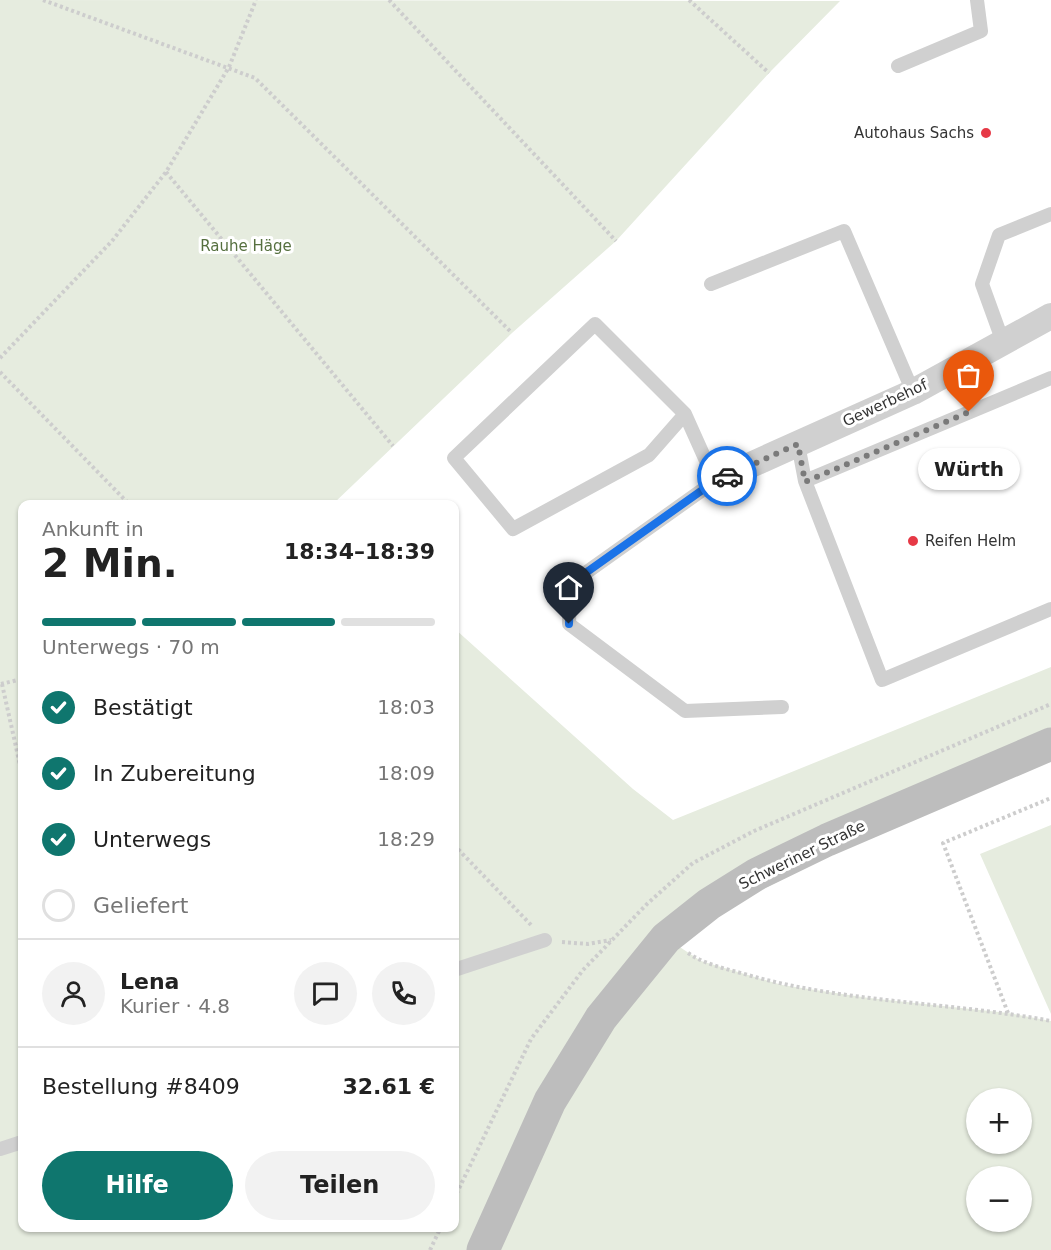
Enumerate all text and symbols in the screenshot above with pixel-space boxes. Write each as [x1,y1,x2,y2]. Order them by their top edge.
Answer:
place label: Autohaus Sachs [854,124,974,142]
marker: Autohaus Sachs [979,126,993,140]
park label: Rauhe Häge [200,237,292,255]
pin [943,350,994,412]
icon: bag [952,359,985,392]
street label: Gewerbehof [840,375,931,430]
courier [697,446,757,506]
callout: Würth [918,448,1020,490]
text: Würth [934,457,1004,481]
icon: car [711,460,744,493]
text: Ankunft in [42,517,144,541]
place label: Reifen Helm [925,532,1016,550]
marker: Reifen Helm [906,534,920,548]
text: 18:34–18:39 [284,539,435,564]
text: 2 Min. [42,541,177,586]
pin [543,562,594,624]
icon: home [552,571,585,604]
text: Unterwegs · 70 m [42,635,220,659]
icon: check [42,691,75,724]
text: Bestätigt [93,695,193,720]
text: 18:03 [377,695,435,719]
icon: check [42,757,75,790]
text: In Zubereitung [93,761,256,786]
text: 18:09 [377,761,435,785]
street label: Schweriner Straße [736,817,868,893]
icon: check [42,823,75,856]
text: Unterwegs [93,827,211,852]
text: 18:29 [377,827,435,851]
text: Geliefert [93,893,188,918]
button: person [42,962,105,1025]
button: chat [294,962,357,1025]
button: phone [372,962,435,1025]
text: Lena [120,969,179,994]
text: Kurier · 4.8 [120,994,230,1018]
text: Bestellung #8409 [42,1074,240,1099]
text: 32.61 € [342,1074,435,1099]
map controls [966,1088,1032,1232]
button: + [966,1088,1032,1154]
button: Hilfe [42,1151,233,1220]
button: Teilen [245,1151,435,1220]
button: − [966,1166,1032,1232]

